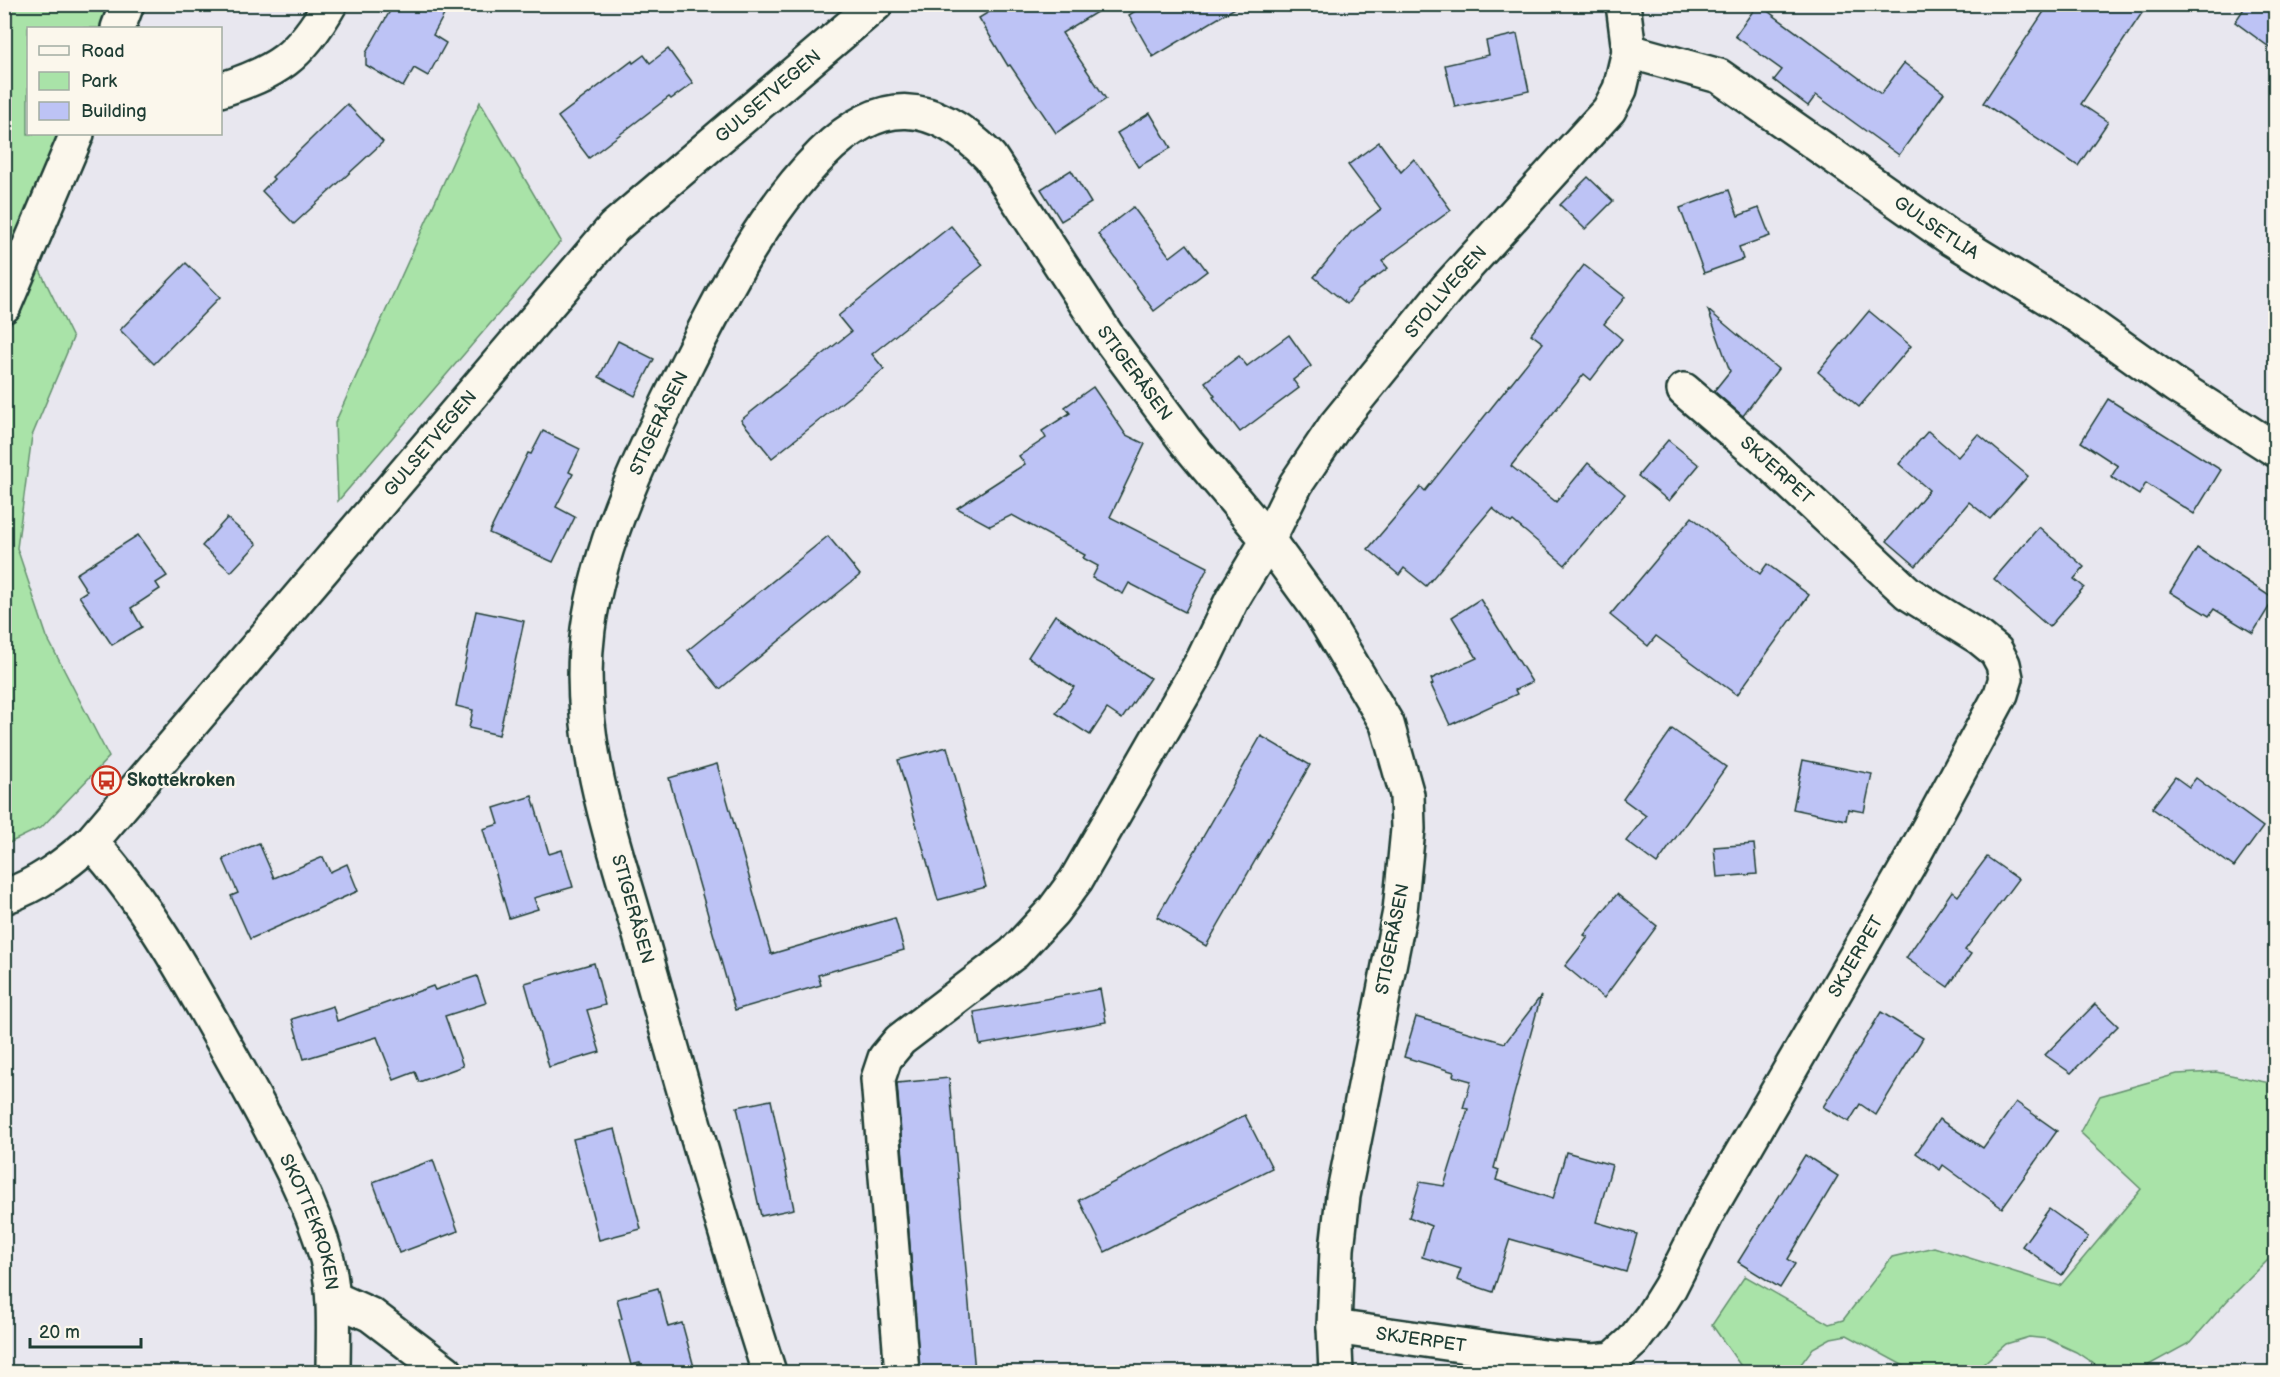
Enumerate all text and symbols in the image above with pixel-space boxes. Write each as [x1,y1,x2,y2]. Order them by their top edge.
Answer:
legend [27,27,222,135]
text: Road [81,41,125,62]
street label: GULSETVEGEN [711,45,825,147]
text: Park [81,71,117,92]
text: Building [81,101,147,122]
street label: GULSETLIA [1890,192,1983,264]
street label: STOLLVEGEN [1401,242,1491,342]
street label: STIGERÅSEN [1093,322,1176,425]
street label: STIGERÅSEN [625,368,693,479]
street label: GULSETVEGEN [380,386,481,501]
street label: SKJERPET [1736,432,1818,509]
bus stop icon: Skottekroken [90,764,122,796]
place label: Skottekroken [127,770,235,791]
street label: STIGERÅSEN [607,852,659,966]
street label: STIGERÅSEN [1370,882,1414,996]
street label: SKJERPET [1824,912,1888,1001]
street label: SKOTTEKROKEN [275,1151,342,1291]
scale bar [30,1311,141,1349]
text: 20 m [39,1322,80,1343]
street label: SKJERPET [1375,1323,1468,1357]

